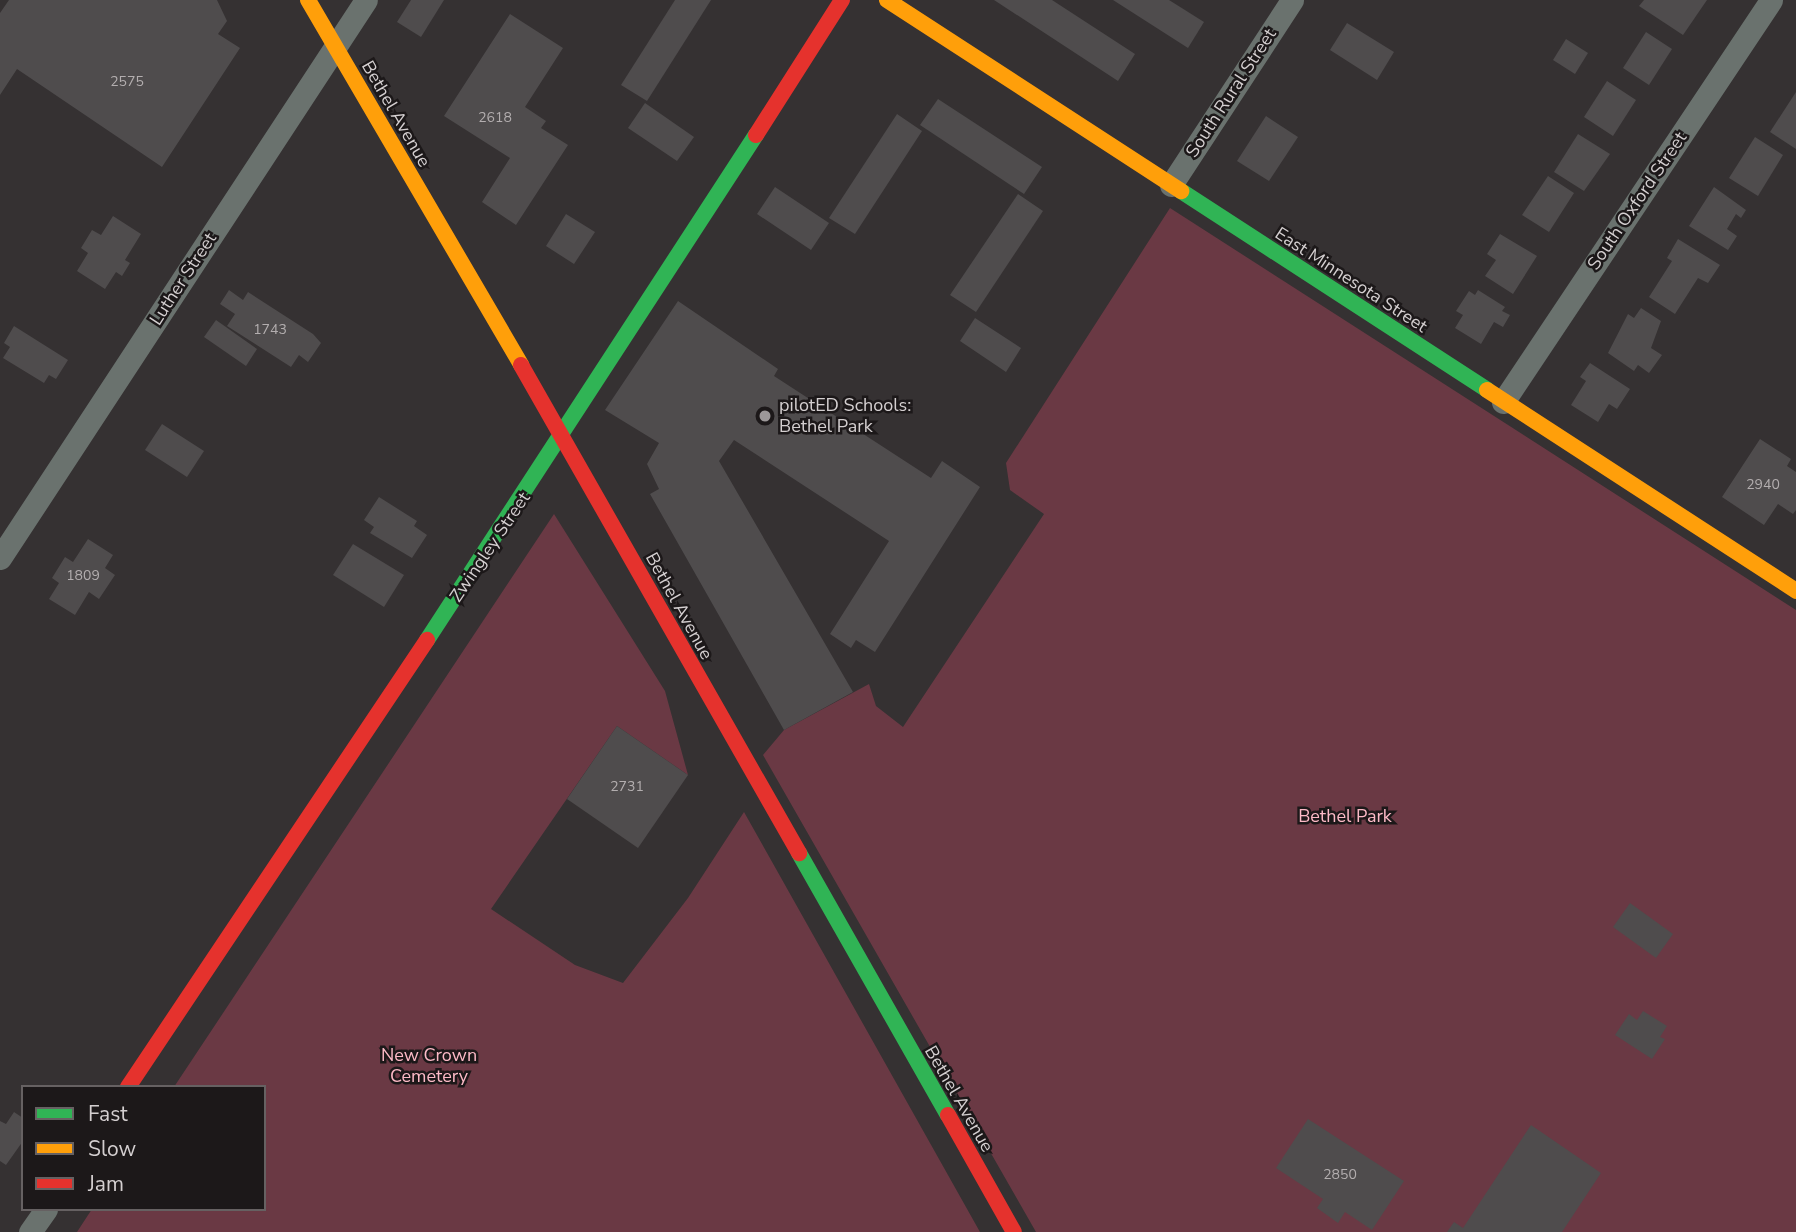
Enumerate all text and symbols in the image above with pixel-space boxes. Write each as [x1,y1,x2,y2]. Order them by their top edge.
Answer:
street label: South Rural Street [1181,24,1281,162]
street label: Bethel Avenue [357,57,435,171]
house number: 2575 [110,74,144,90]
house number: 2618 [478,110,512,126]
street label: South Oxford Street [1583,128,1691,274]
street label: East Minnesota Street [1271,223,1431,337]
street label: Luther Street [145,229,221,329]
house number: 1743 [253,322,287,338]
place label: pilotED Schools: Bethel Park [779,395,911,438]
marker: pilotED Schools: Bethel Park [757,408,773,424]
house number: 2940 [1746,477,1780,493]
street label: Zwingley Street [445,488,535,606]
street label: Bethel Avenue [641,549,717,663]
house number: 1809 [66,568,100,584]
house number: 2731 [610,779,644,795]
park label: Bethel Park [1298,805,1392,827]
street label: Bethel Avenue [920,1042,998,1156]
park label: New Crown Cemetery [381,1045,477,1088]
legend [21,1085,266,1211]
text: Fast [88,1100,128,1128]
text: Slow [88,1135,136,1163]
house number: 2850 [1323,1167,1357,1183]
text: Jam [88,1170,124,1198]

